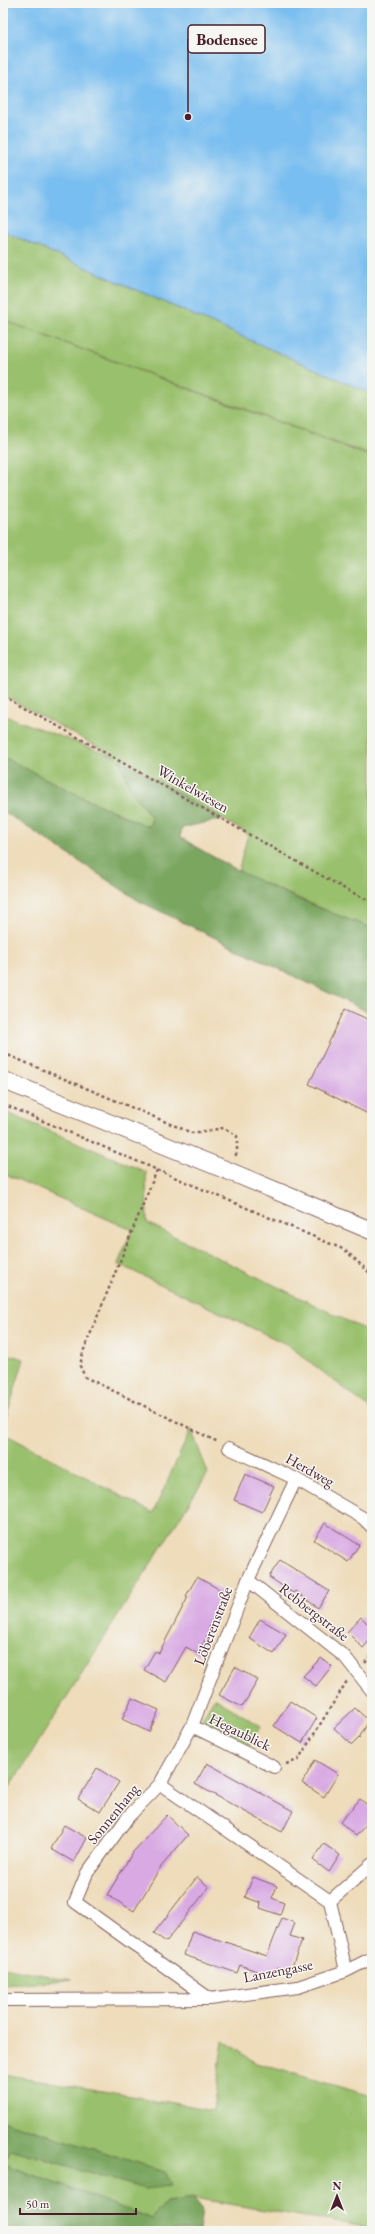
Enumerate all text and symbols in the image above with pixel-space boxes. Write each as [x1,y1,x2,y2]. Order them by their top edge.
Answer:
callout: Bodensee [188,25,265,53]
text: Bodensee [196,29,258,50]
street label: Winkelwiesen [154,760,233,817]
street label: Herdweg [283,1448,338,1491]
street label: Rebbergstraße [276,1578,353,1645]
street label: Löberenstraße [189,1584,236,1668]
street label: Hegaublick [206,1708,275,1755]
street label: Sonnenhang [83,1779,143,1848]
street label: Lanzengasse [242,1954,314,1987]
north arrow [317,2176,357,2216]
text: N [333,2179,342,2193]
scale bar [20,2190,136,2216]
text: 50 m [26,2196,50,2212]

